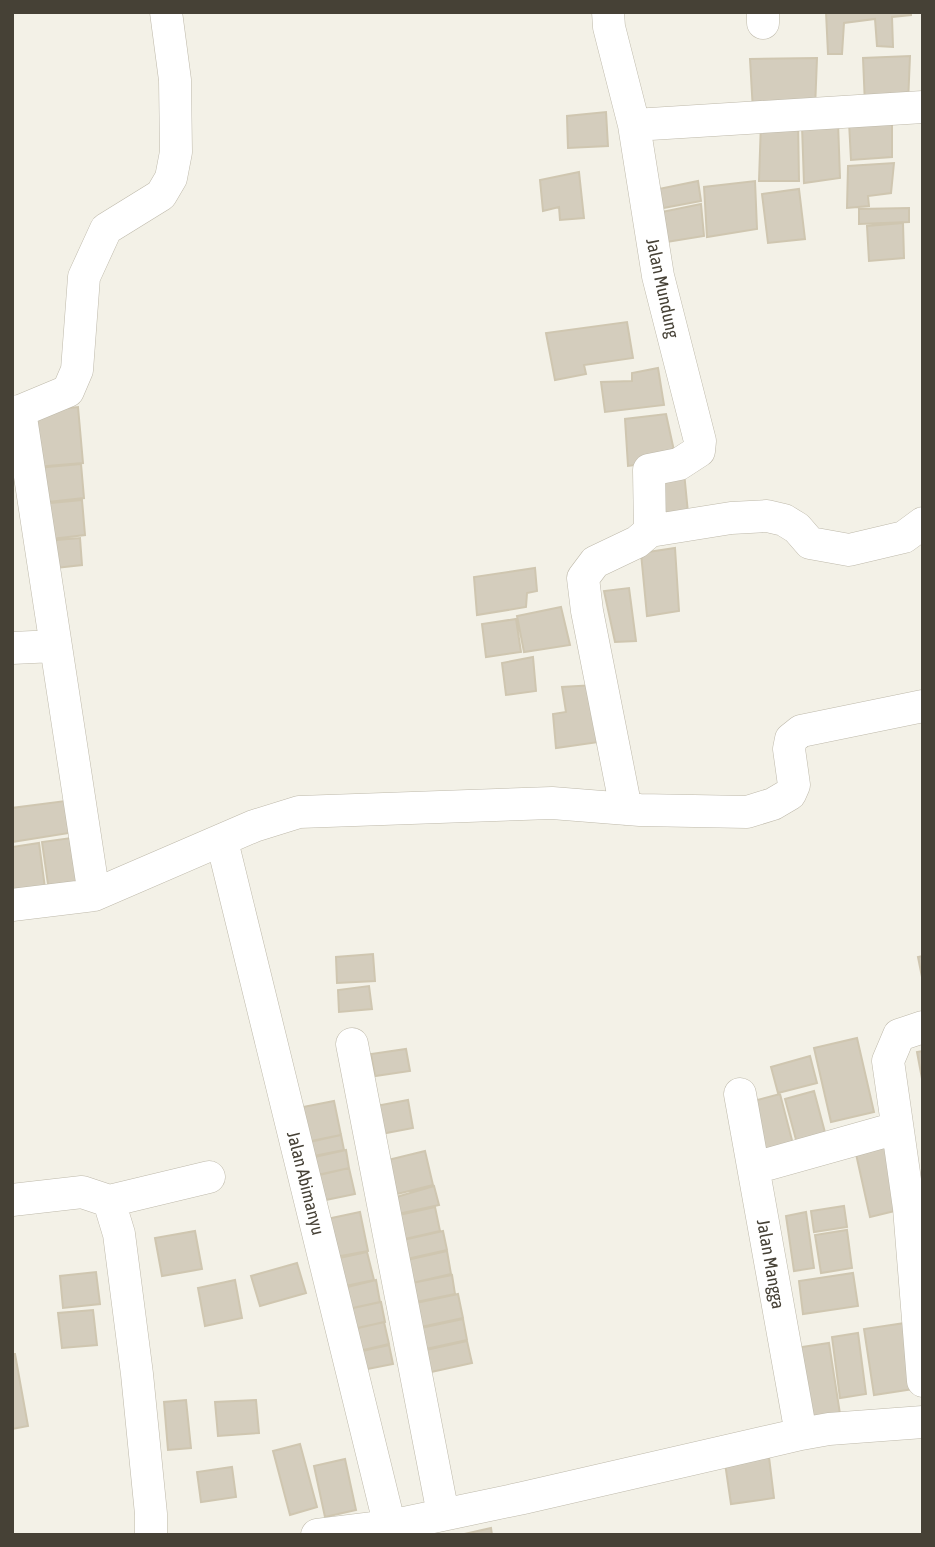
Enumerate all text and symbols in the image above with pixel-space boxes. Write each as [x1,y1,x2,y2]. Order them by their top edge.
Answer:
street label: Jalan Mundung [642,236,684,340]
street label: Jalan Abimanyu [283,1129,329,1237]
street label: Jalan Mangga [753,1217,789,1311]

